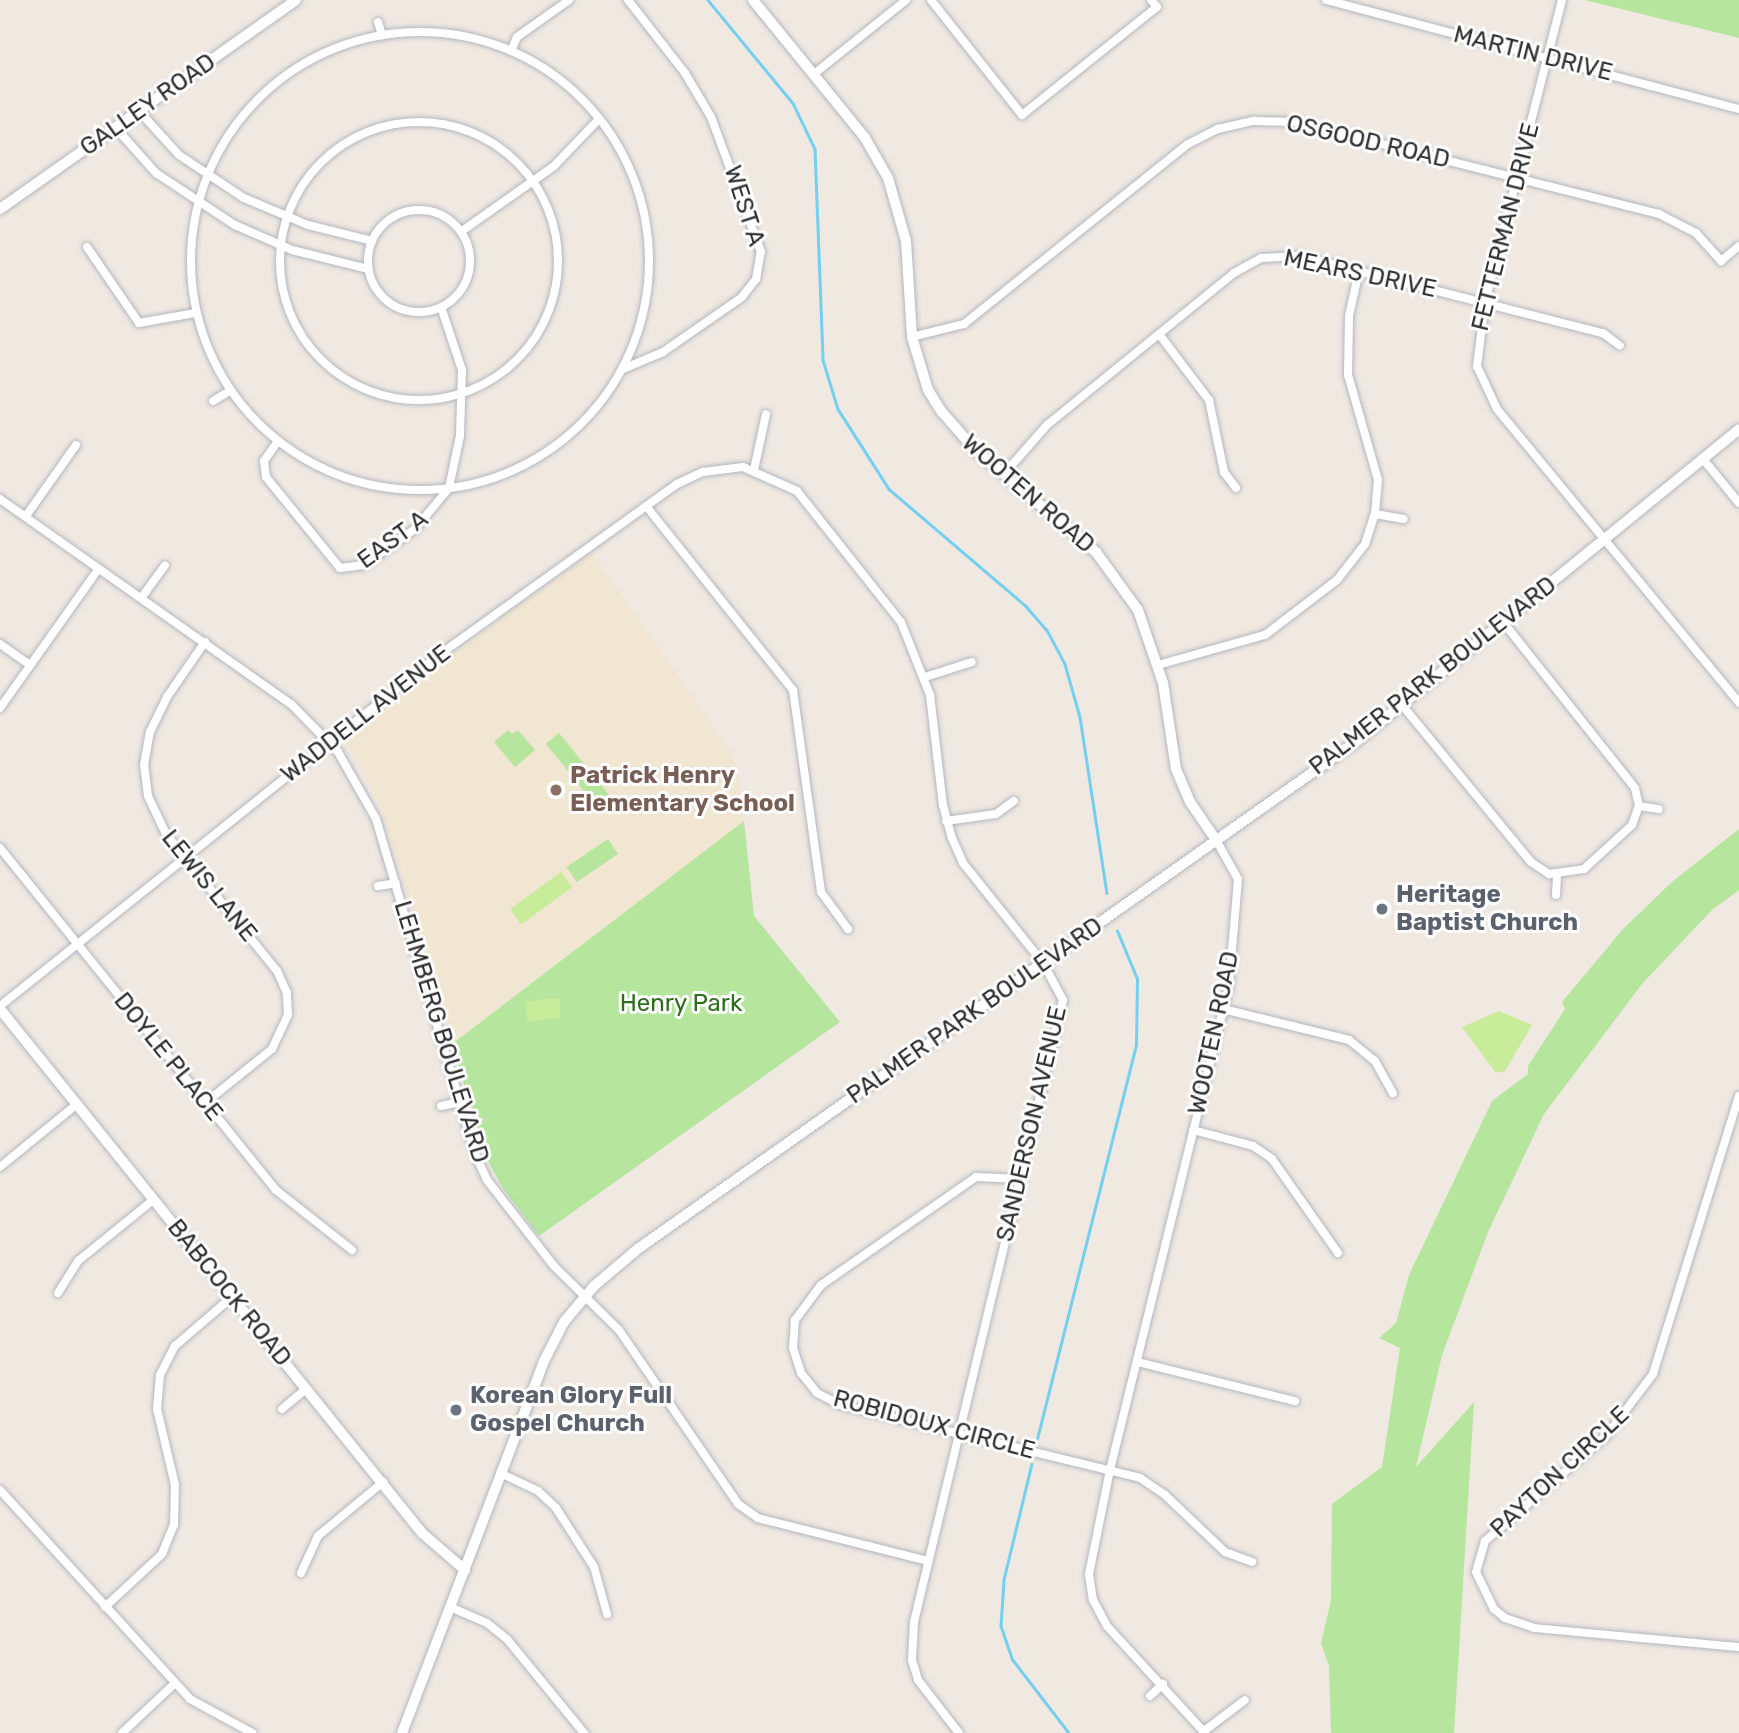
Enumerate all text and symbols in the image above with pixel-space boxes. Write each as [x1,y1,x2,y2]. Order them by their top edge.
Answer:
street label: MARTIN DRIVE [1451,20,1615,88]
street label: GALLEY ROAD [74,48,222,162]
street label: OSGOOD ROAD [1284,109,1452,175]
street label: FETTERMAN DRIVE [1466,120,1546,334]
street label: WEST A [717,161,771,251]
street label: MEARS DRIVE [1281,244,1439,304]
street label: WOOTEN ROAD [956,429,1100,559]
street label: EAST A [352,505,434,575]
street label: PALMER PARK BOULEVARD [1304,571,1562,781]
street label: WADDELL AVENUE [275,639,457,789]
place label: Patrick Henry Elementary School [570,762,796,818]
marker: Patrick Henry Elementary School [548,782,564,798]
street label: LEWIS LANE [155,824,263,948]
place label: Heritage Baptist Church [1396,881,1578,937]
street label: LEHMBERG BOULEVARD [387,897,495,1167]
marker: Heritage Baptist Church [1374,901,1390,917]
street label: PALMER PARK BOULEVARD [842,912,1108,1110]
street label: WOOTEN ROAD [1183,949,1245,1117]
street label: DOYLE PLACE [107,987,229,1127]
park label: Henry Park [619,990,743,1018]
street label: SANDERSON AVENUE [991,1003,1073,1245]
street label: BABCOCK ROAD [161,1214,297,1372]
place label: Korean Glory Full Gospel Church [470,1382,673,1438]
street label: ROBIDOUX CIRCLE [830,1384,1038,1466]
street label: PAYTON CIRCLE [1485,1400,1635,1544]
marker: Korean Glory Full Gospel Church [448,1402,464,1418]

